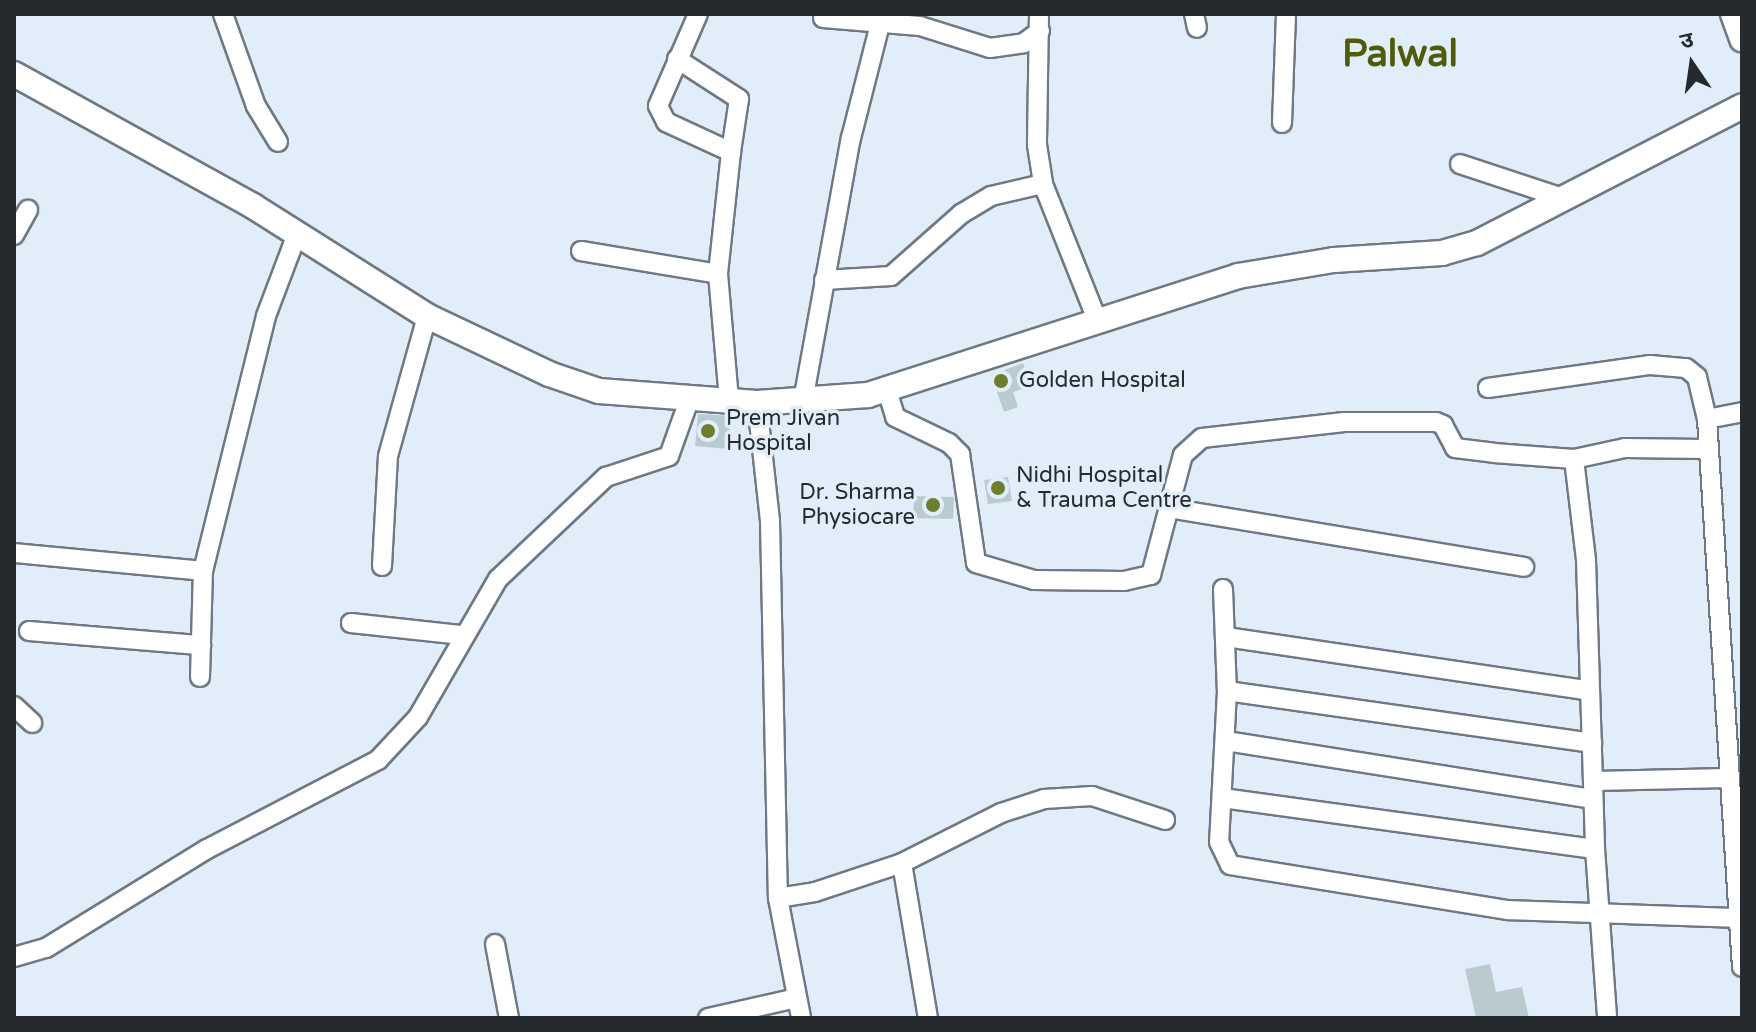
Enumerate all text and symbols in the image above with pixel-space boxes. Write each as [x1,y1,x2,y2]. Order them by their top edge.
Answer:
north arrow [1652,24,1732,104]
text: उ [1677,27,1696,55]
district label: Palwal [1342,32,1458,78]
place label: Golden Hospital [1019,368,1186,394]
marker: Golden Hospital [990,370,1012,392]
place label: Prem Jivan Hospital [726,405,840,456]
marker: Prem Jivan Hospital [697,420,719,442]
place label: Nidhi Hospital & Trauma Centre [1016,462,1192,514]
marker: Nidhi Hospital & Trauma Centre [987,477,1009,499]
place label: Dr. Sharma Physiocare [799,479,915,530]
marker: Dr. Sharma Physiocare [922,494,944,516]

